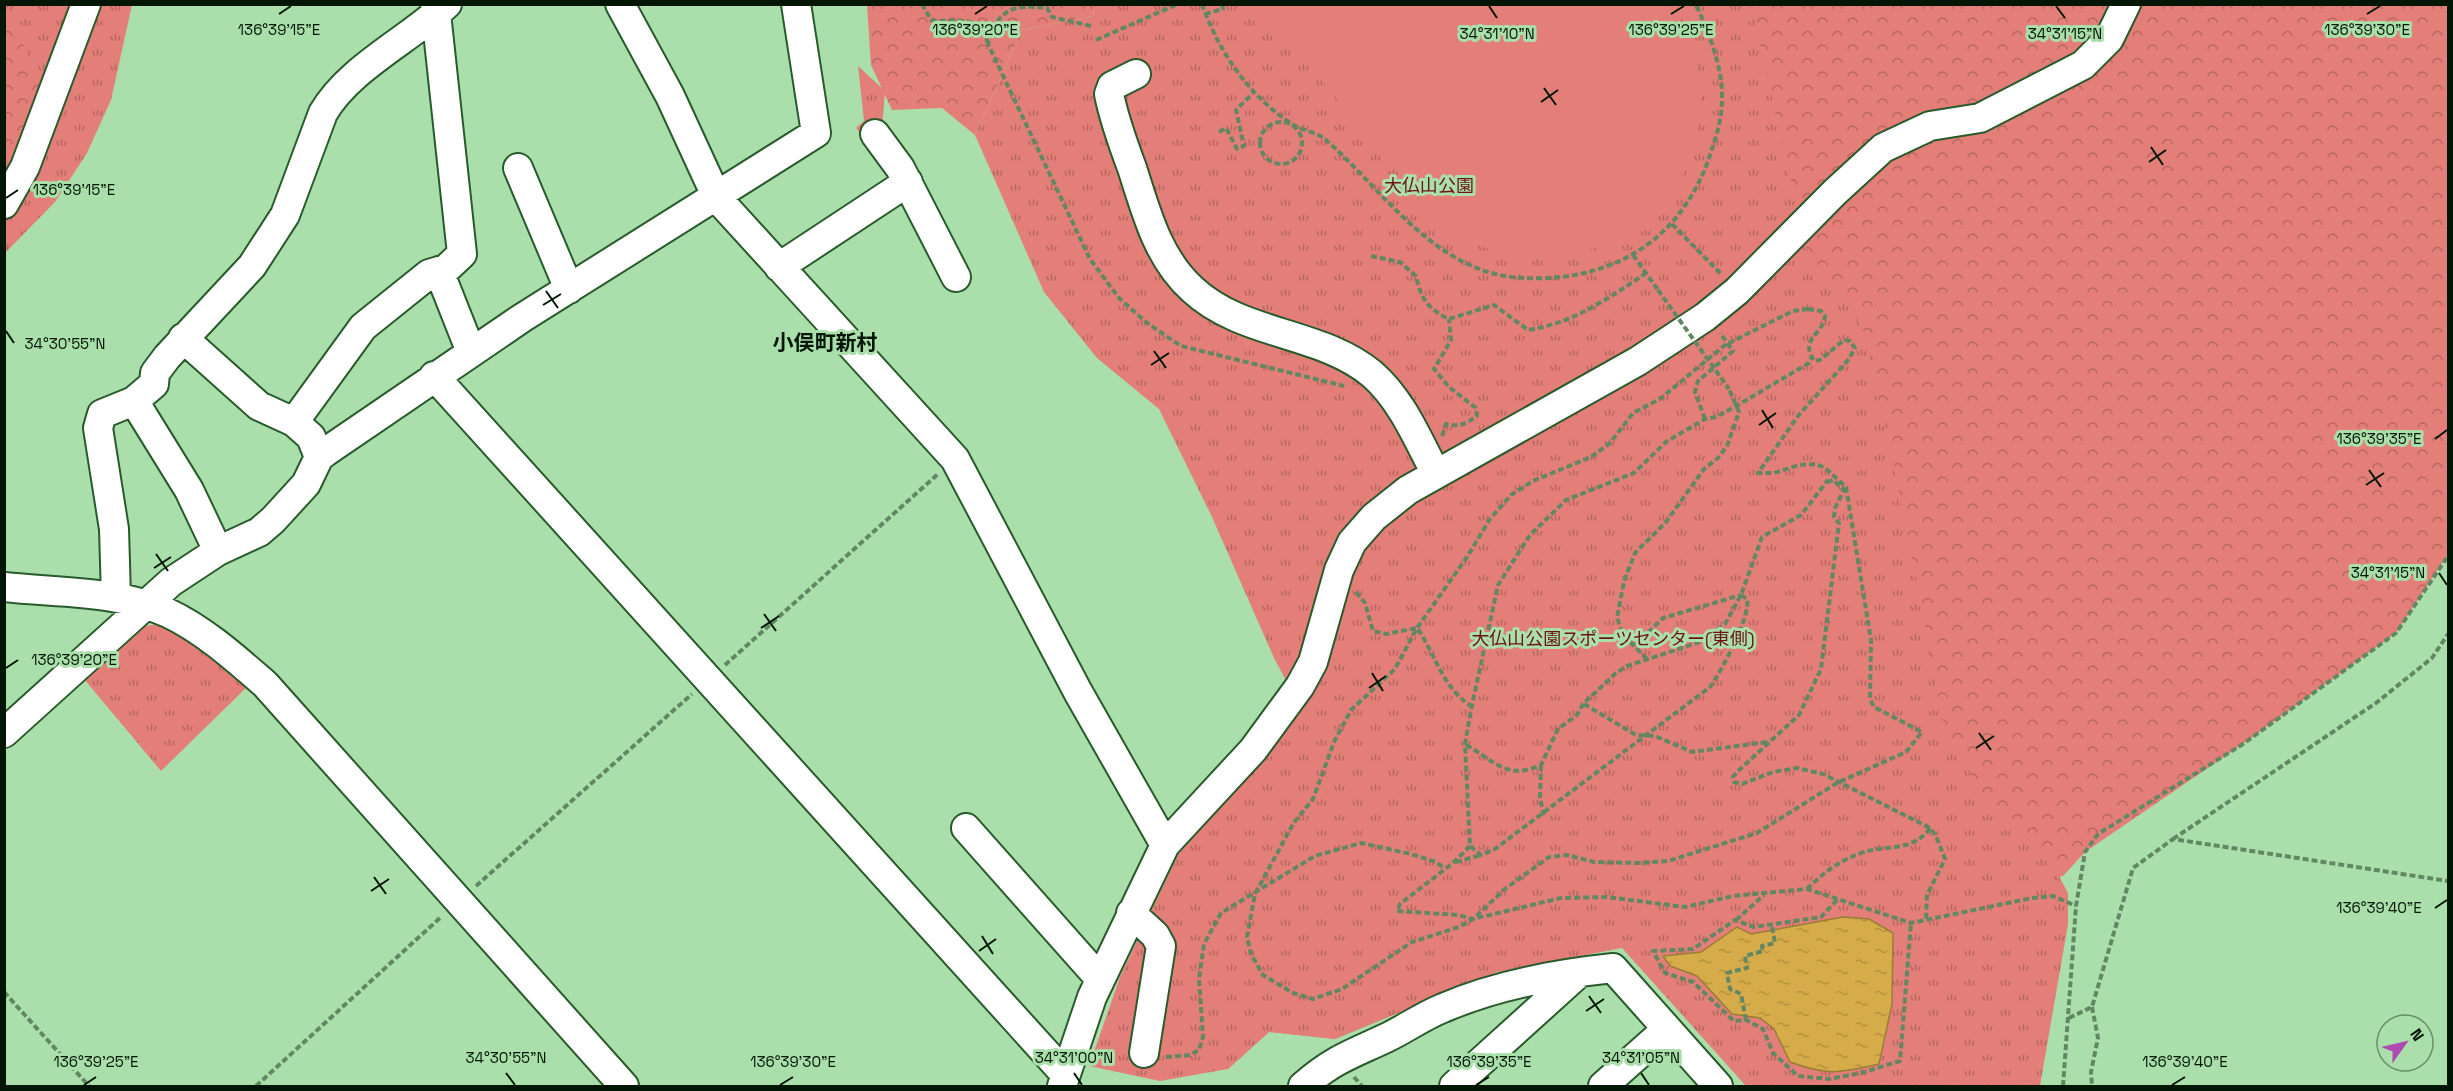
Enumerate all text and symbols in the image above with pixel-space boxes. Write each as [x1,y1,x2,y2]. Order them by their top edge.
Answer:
text: 136°39'15"E [238,20,320,39]
text: 136°39'20"E [932,20,1018,39]
text: 136°39'25"E [1628,20,1714,39]
text: 136°39'30"E [2324,20,2410,39]
text: 34°31'10"N [1459,24,1535,43]
text: 34°31'15"N [2028,24,2102,43]
park label: 大仏山公園 [1384,174,1474,197]
text: 136°39'15"E [33,180,115,199]
district label: 小俣町新村 [773,329,878,356]
text: 34°30'55"N [25,334,105,353]
text: 136°39'35"E [2336,429,2422,448]
text: 34°31'15"N [2351,563,2425,582]
park label: 大仏山公園スポーツセンター(東側) [1471,627,1755,650]
text: 136°39'20"E [31,650,117,669]
text: 136°39'40"E [2336,898,2422,917]
north arrow [2375,1013,2435,1073]
text: N [2405,1025,2429,1045]
text: 34°30'55"N [466,1048,546,1067]
text: 34°31'00"N [1035,1048,1113,1067]
text: 34°31'05"N [1602,1048,1680,1067]
text: 136°39'25"E [53,1052,139,1071]
text: 136°39'30"E [750,1052,836,1071]
text: 136°39'35"E [1446,1052,1532,1071]
text: 136°39'40"E [2142,1052,2228,1071]

